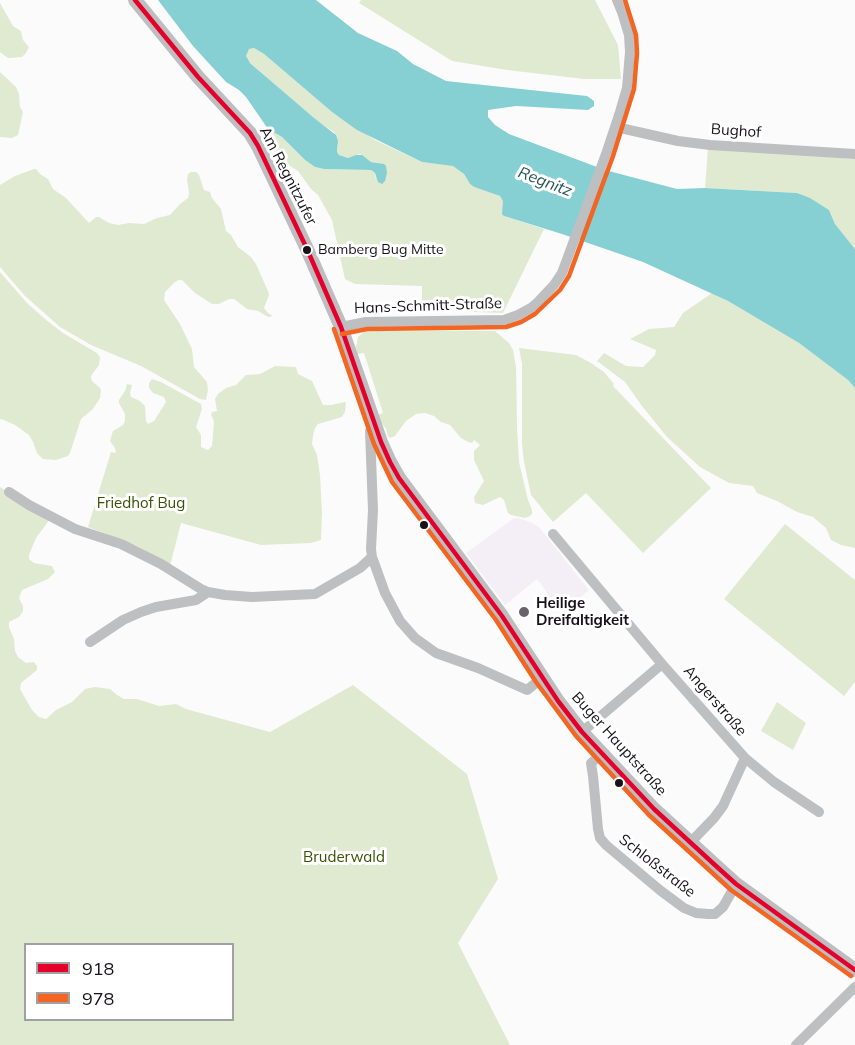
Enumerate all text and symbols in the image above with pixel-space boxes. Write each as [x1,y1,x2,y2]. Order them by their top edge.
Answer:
street label: Bughof [710,120,762,142]
street label: Am Regnitzufer [255,124,321,228]
water label: Regnitz [515,163,575,201]
place label: Bamberg Bug Mitte [318,242,444,258]
marker: Bamberg Bug Mitte [301,244,313,256]
street label: Hans-Schmitt-Straße [354,294,502,318]
park label: Friedhof Bug [97,494,185,512]
unlabelled marker [418,519,430,531]
place label: Heilige Dreifaltigkeit [536,594,629,629]
marker: Heilige Dreifaltigkeit [517,605,531,619]
street label: Angerstraße [680,662,750,740]
street label: Buger Hauptstraße [568,688,670,800]
unlabelled marker [613,777,625,789]
street label: Schloßstraße [615,831,699,901]
park label: Bruderwald [303,848,385,866]
legend [24,943,234,1021]
text: 918 [82,957,114,980]
text: 978 [82,987,114,1010]

